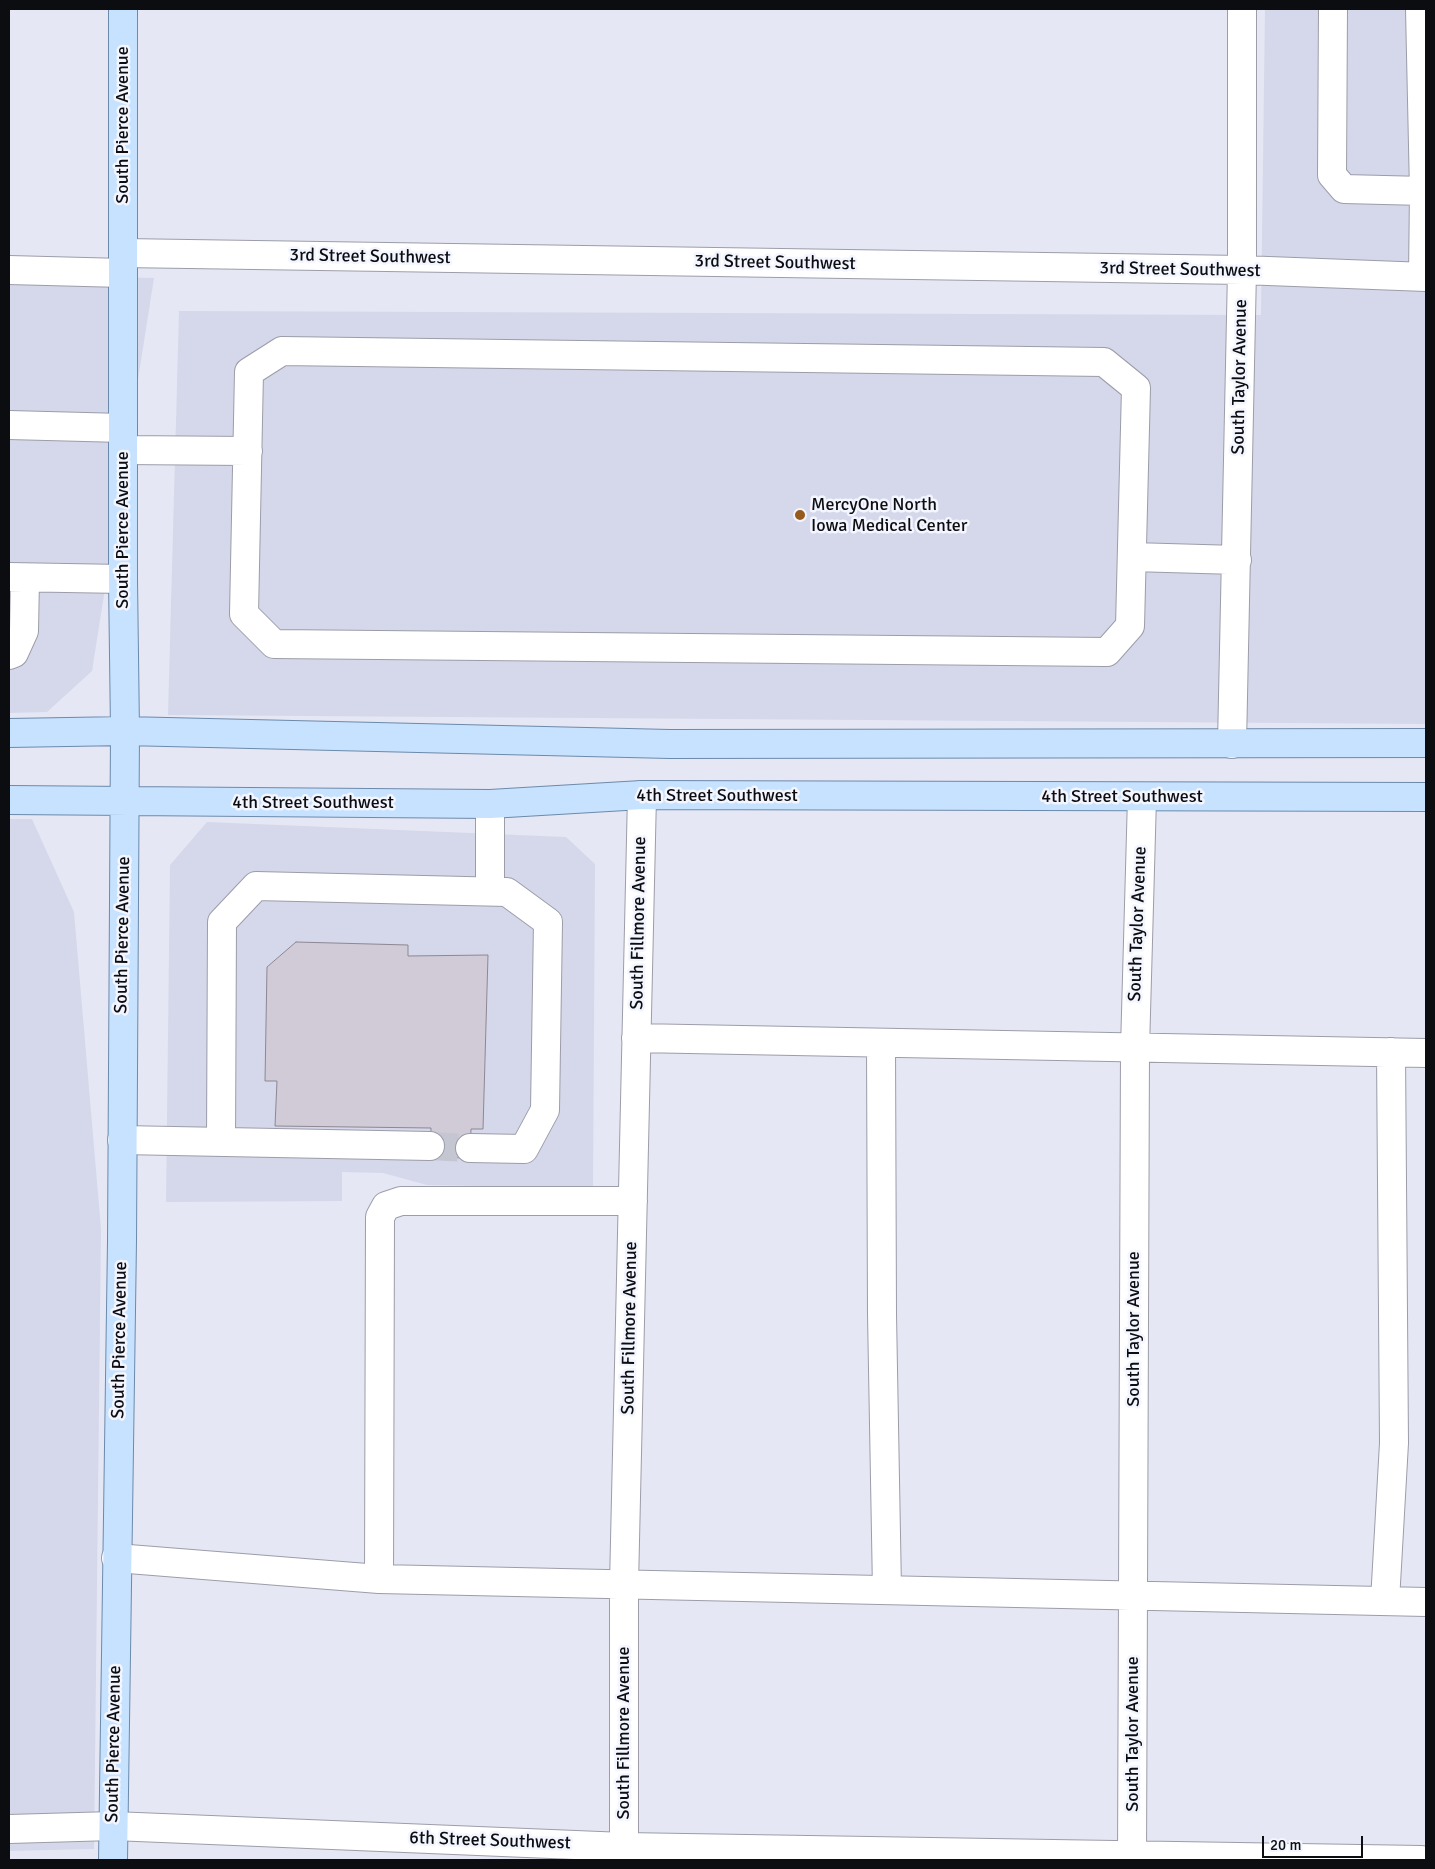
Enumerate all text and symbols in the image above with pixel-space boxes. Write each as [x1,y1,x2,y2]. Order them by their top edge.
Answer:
street label: South Pierce Avenue [112,46,134,204]
street label: 3rd Street Southwest [289,245,451,269]
street label: 3rd Street Southwest [694,251,856,275]
street label: 3rd Street Southwest [1099,258,1261,282]
street label: South Taylor Avenue [1228,299,1252,455]
street label: South Pierce Avenue [112,451,134,609]
place label: MercyOne North Iowa Medical Center [811,494,967,536]
marker: MercyOne North Iowa Medical Center [793,508,807,522]
street label: 4th Street Southwest [636,785,798,807]
street label: 4th Street Southwest [1041,786,1203,808]
street label: 4th Street Southwest [232,792,394,814]
street label: South Fillmore Avenue [627,836,651,1010]
street label: South Taylor Avenue [1124,846,1152,1002]
street label: South Pierce Avenue [111,856,135,1014]
street label: South Fillmore Avenue [618,1241,642,1415]
street label: South Taylor Avenue [1123,1251,1145,1407]
street label: South Pierce Avenue [108,1261,132,1419]
street label: South Fillmore Avenue [613,1646,635,1820]
street label: South Taylor Avenue [1122,1656,1144,1812]
street label: South Pierce Avenue [102,1665,126,1823]
scale bar [1265,1826,1366,1858]
street label: 6th Street Southwest [409,1827,571,1855]
text: 20 m [1270,1836,1301,1854]

